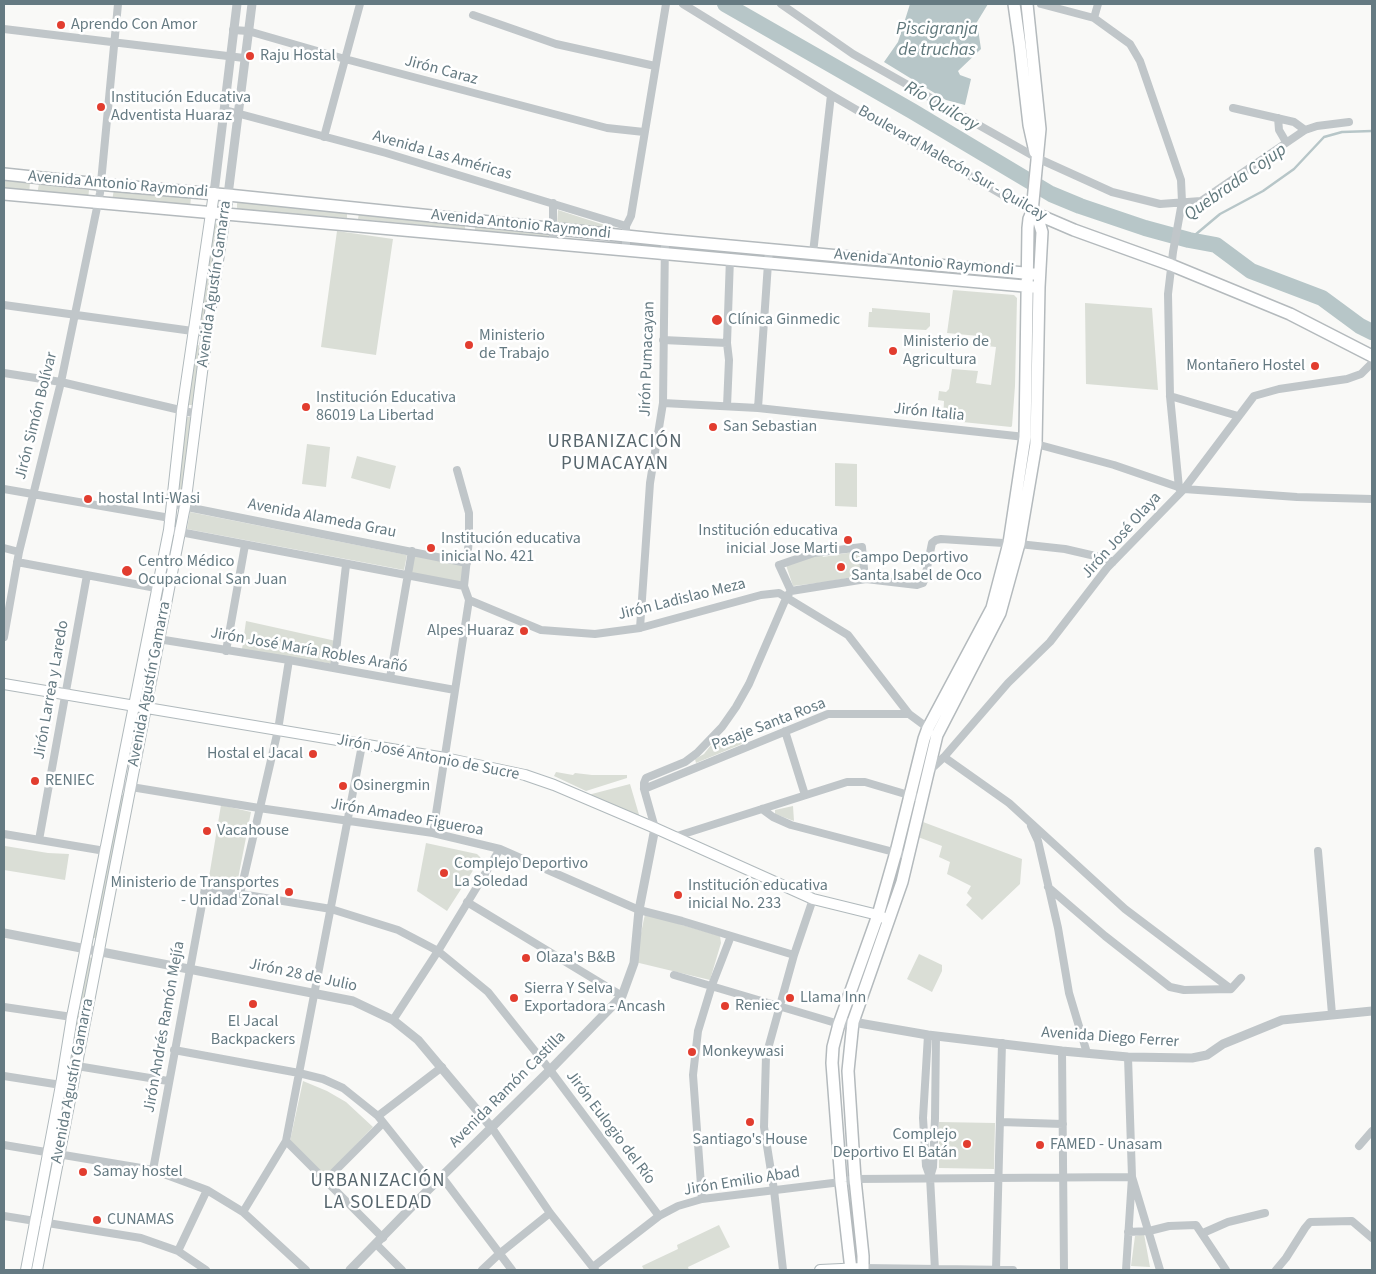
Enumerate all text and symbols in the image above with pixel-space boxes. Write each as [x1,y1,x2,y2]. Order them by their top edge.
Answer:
place label: Aprendo Con Amor [71,15,197,35]
marker: Aprendo Con Amor [55,19,67,31]
water label: Piscigranja de truchas [896,19,978,62]
place label: Raju Hostal [260,46,336,66]
marker: Raju Hostal [244,50,256,62]
street label: Jirón Caraz [402,52,480,90]
water label: Río Quilcay [900,77,982,137]
place label: Institución Educativa Adventista Huaraz [111,88,251,126]
marker: Institución Educativa Adventista Huaraz [95,101,107,113]
street label: Boulevard Malecón Sur - Quilcay [854,102,1050,226]
street label: Avenida Las Américas [370,127,514,185]
water label: Quebrada Cojup [1181,140,1291,226]
street label: Avenida Antonio Raymondi [27,168,209,202]
street label: Avenida Agustín Gamarra [194,200,236,368]
street label: Avenida Antonio Raymondi [430,206,612,244]
street label: Avenida Antonio Raymondi [833,246,1015,280]
street label: Jirón Pumacayan [636,301,660,417]
place label: Clínica Ginmedic [728,310,840,330]
marker: Clínica Ginmedic [710,313,724,327]
place label: Ministerio de Trabajo [479,326,549,364]
place label: Ministerio de Agricultura [903,332,989,370]
marker: Ministerio de Trabajo [463,339,475,351]
marker: Ministerio de Agricultura [887,345,899,357]
street label: Jirón Simón Bolívar [12,350,62,482]
place label: Montañero Hostel [1186,356,1305,376]
marker: Montañero Hostel [1309,360,1321,372]
place label: Institución Educativa 86019 La Libertad [316,388,456,426]
street label: Jirón Italia [893,400,965,426]
marker: Institución Educativa 86019 La Libertad [300,401,312,413]
place label: San Sebastian [723,417,817,437]
marker: San Sebastian [707,421,719,433]
district label: URBANIZACIÓN PUMACAYAN [546,432,684,476]
place label: hostal Inti-Wasi [98,489,200,509]
street label: Jirón José Olaya [1078,489,1166,583]
marker: hostal Inti-Wasi [82,493,94,505]
street label: Avenida Alameda Grau [246,495,398,543]
place label: Institución educativa inicial Jose Marti [698,521,838,559]
place label: Institución educativa inicial No. 421 [441,529,581,567]
marker: Institución educativa inicial Jose Marti [842,534,854,546]
marker: Institución educativa inicial No. 421 [425,542,437,554]
place label: Campo Deportivo Santa Isabel de Oco [851,548,982,586]
place label: Centro Médico Ocupacional San Juan [138,552,287,590]
marker: Campo Deportivo Santa Isabel de Oco [835,561,847,573]
marker: Centro Médico Ocupacional San Juan [120,564,134,578]
street label: Jirón Ladislao Meza [616,575,748,625]
street label: Avenida Agustín Gamarra [125,600,175,768]
street label: Jirón Larrea y Laredo [30,619,74,761]
place label: Alpes Huaraz [427,621,514,641]
street label: Jirón José María Robles Arañó [209,624,409,678]
marker: Alpes Huaraz [518,625,530,637]
street label: Pasaje Santa Rosa [709,694,829,756]
street label: Jirón José Antonio de Sucre [335,731,521,785]
place label: Hostal el Jacal [207,744,303,764]
marker: Hostal el Jacal [307,748,319,760]
place label: RENIEC [45,771,95,791]
marker: RENIEC [29,775,41,787]
place label: Osinergmin [353,776,430,796]
marker: Osinergmin [337,780,349,792]
street label: Jirón Amadeo Figueroa [329,795,485,841]
place label: Vacahouse [217,821,289,841]
marker: Vacahouse [201,825,213,837]
place label: Complejo Deportivo La Soledad [454,854,588,892]
marker: Complejo Deportivo La Soledad [438,867,450,879]
place label: Ministerio de Transportes - Unidad Zonal [110,873,279,911]
place label: Institución educativa inicial No. 233 [688,876,828,914]
marker: Ministerio de Transportes - Unidad Zonal [283,886,295,898]
marker: Institución educativa inicial No. 233 [672,889,684,901]
street label: Jirón Andrés Ramón Mejía [140,940,190,1114]
place label: Olaza's B&B [536,948,615,968]
marker: Olaza's B&B [520,952,532,964]
street label: Jirón 28 de Julio [247,955,359,997]
place label: Sierra Y Selva Exportadora - Ancash [524,979,666,1017]
place label: Llama Inn [800,988,866,1008]
marker: Sierra Y Selva Exportadora - Ancash [508,992,520,1004]
marker: Llama Inn [784,992,796,1004]
place label: Reniec [735,996,780,1016]
street label: Avenida Agustín Gamarra [48,997,98,1165]
marker: El Jacal Backpackers [247,998,259,1010]
marker: Reniec [719,1000,731,1012]
place label: El Jacal Backpackers [211,1012,295,1050]
street label: Avenida Diego Ferrer [1040,1024,1180,1052]
street label: Avenida Ramón Castilla [446,1028,570,1152]
place label: Monkeywasi [702,1042,784,1062]
marker: Monkeywasi [686,1046,698,1058]
street label: Jirón Eulogio del Río [561,1067,659,1189]
marker: Santiago's House [744,1116,756,1128]
place label: Complejo Deportivo El Batán [833,1125,957,1163]
place label: Santiago's House [693,1130,807,1150]
place label: FAMED - Unasam [1050,1135,1162,1155]
marker: Complejo Deportivo El Batán [961,1138,973,1150]
marker: FAMED - Unasam [1034,1139,1046,1151]
place label: Samay hostel [93,1162,183,1182]
street label: Jirón Emilio Abad [683,1163,801,1201]
marker: Samay hostel [77,1166,89,1178]
district label: URBANIZACIÓN LA SOLEDAD [309,1171,447,1215]
place label: CUNAMAS [107,1210,174,1230]
marker: CUNAMAS [91,1214,103,1226]

